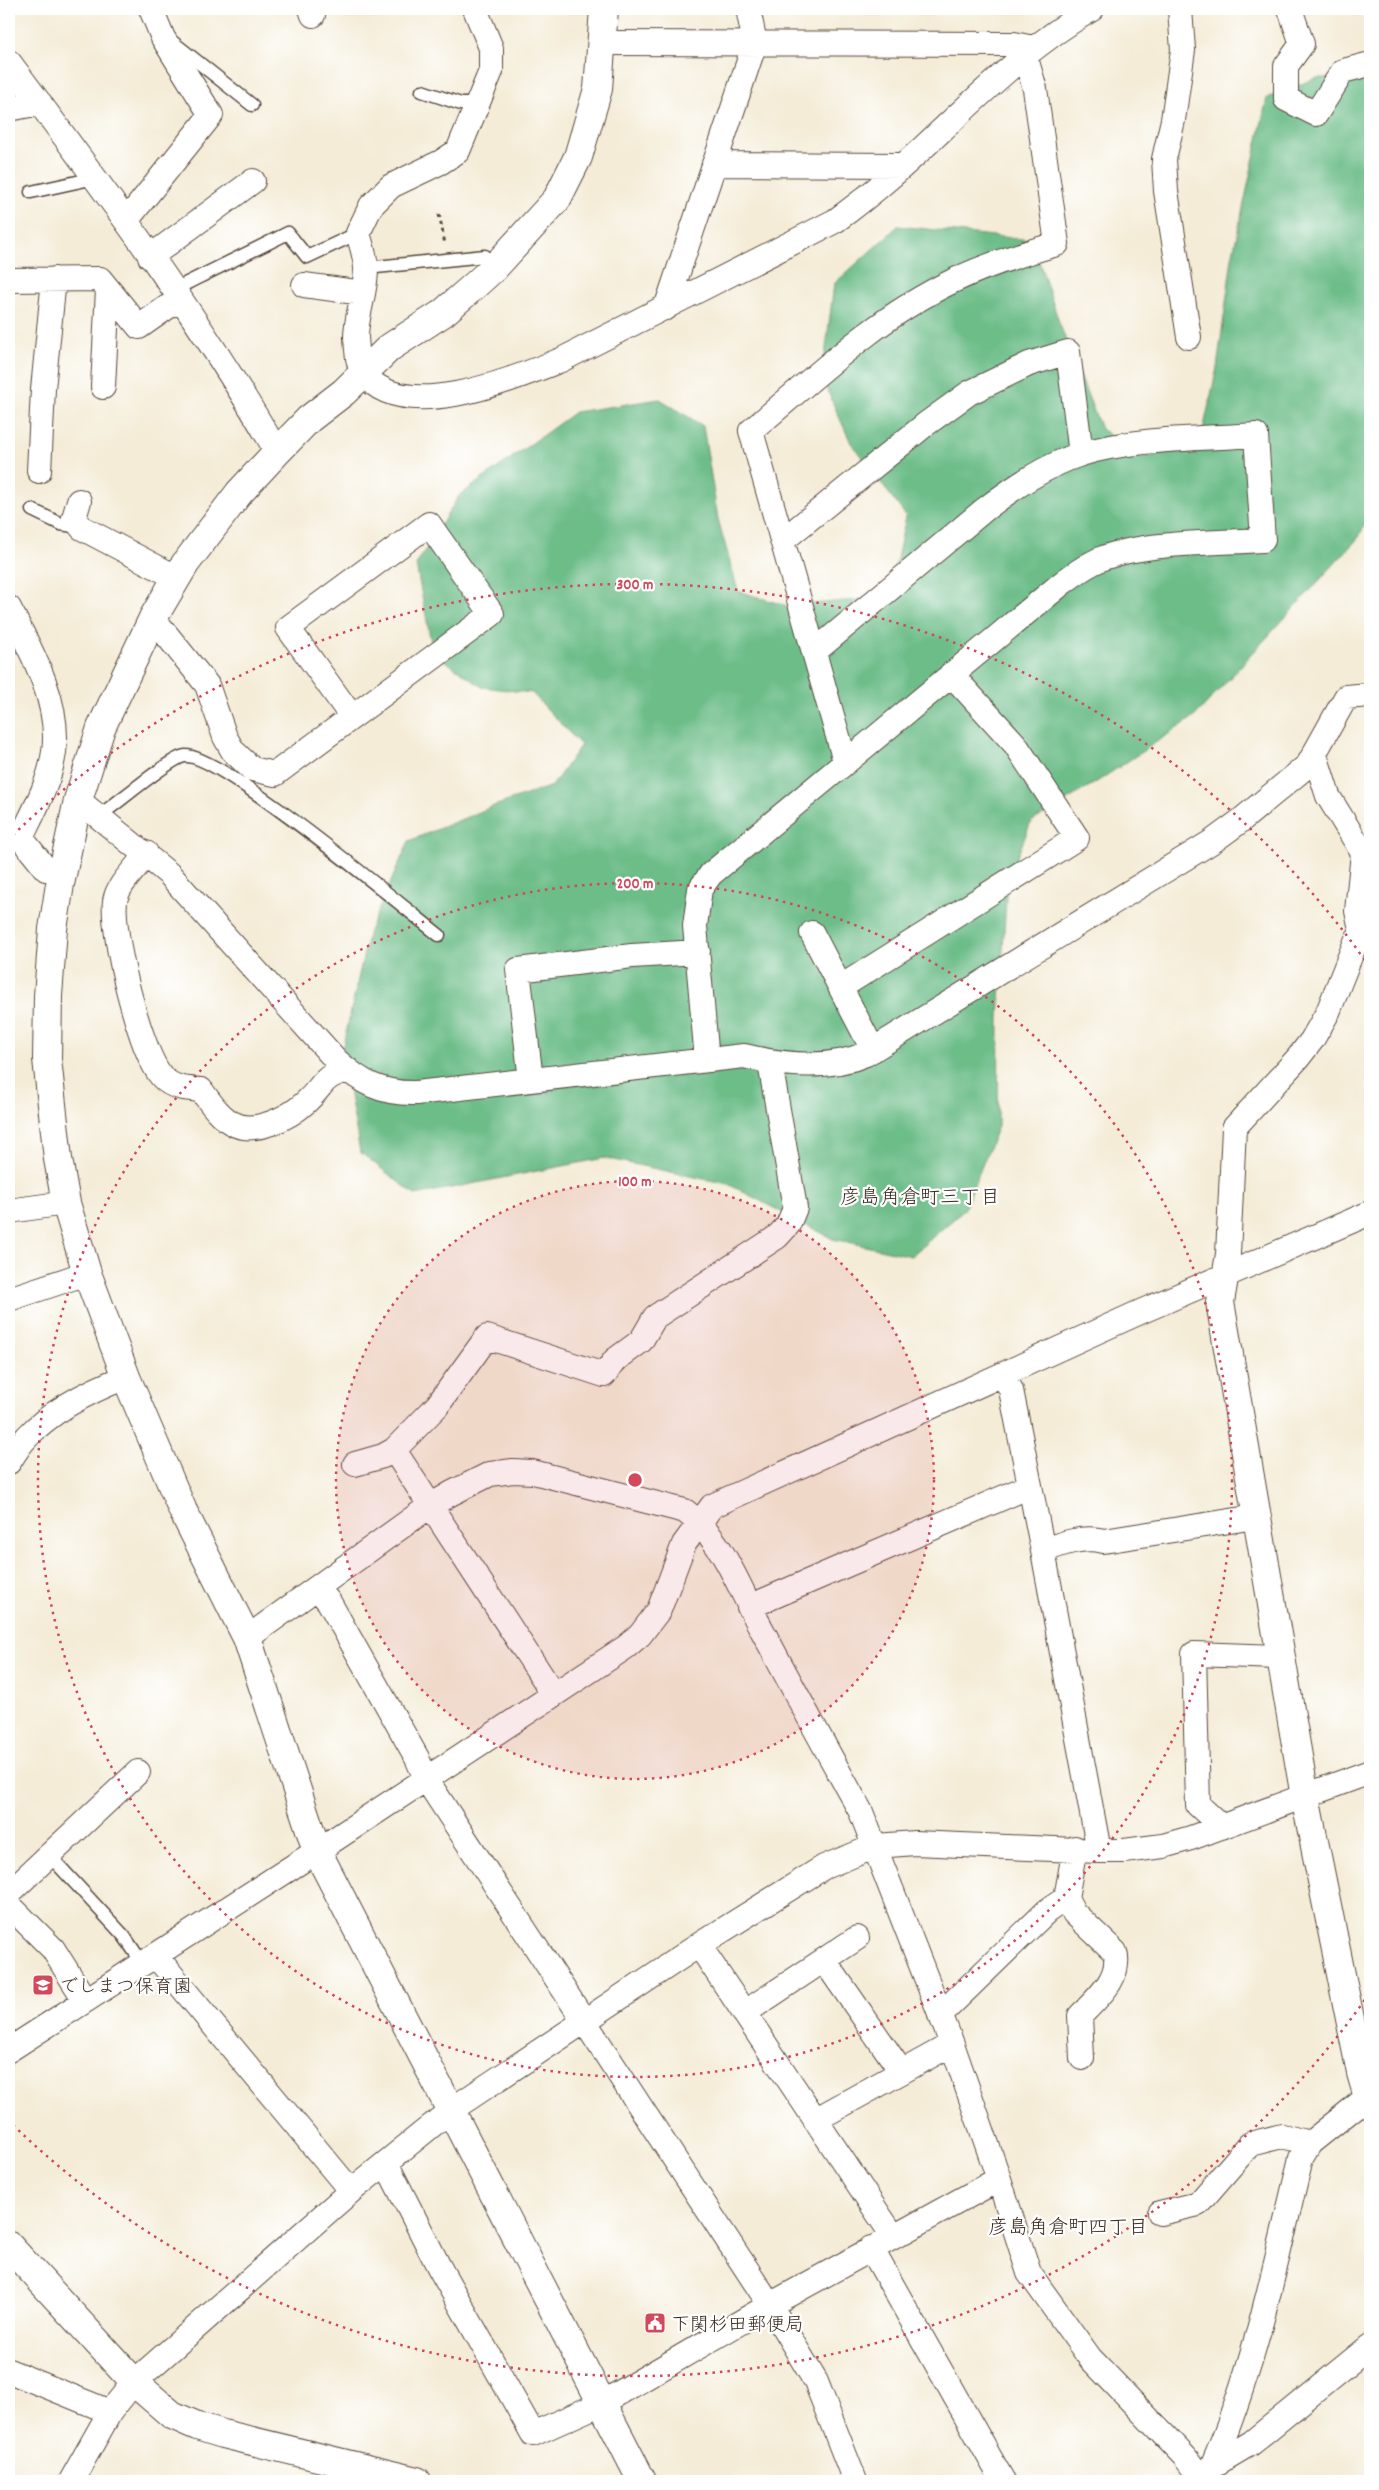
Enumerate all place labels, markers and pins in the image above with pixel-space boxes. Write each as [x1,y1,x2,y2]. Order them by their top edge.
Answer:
centre of rings [626,1471,644,1489]
school or university icon: でしまつ保育園 [31,1973,55,1997]
place label: でしまつ保育園 [59,1975,192,2002]
public building icon: 下関杉田郵便局 [643,2311,667,2335]
place label: 下関杉田郵便局 [671,2313,804,2340]

